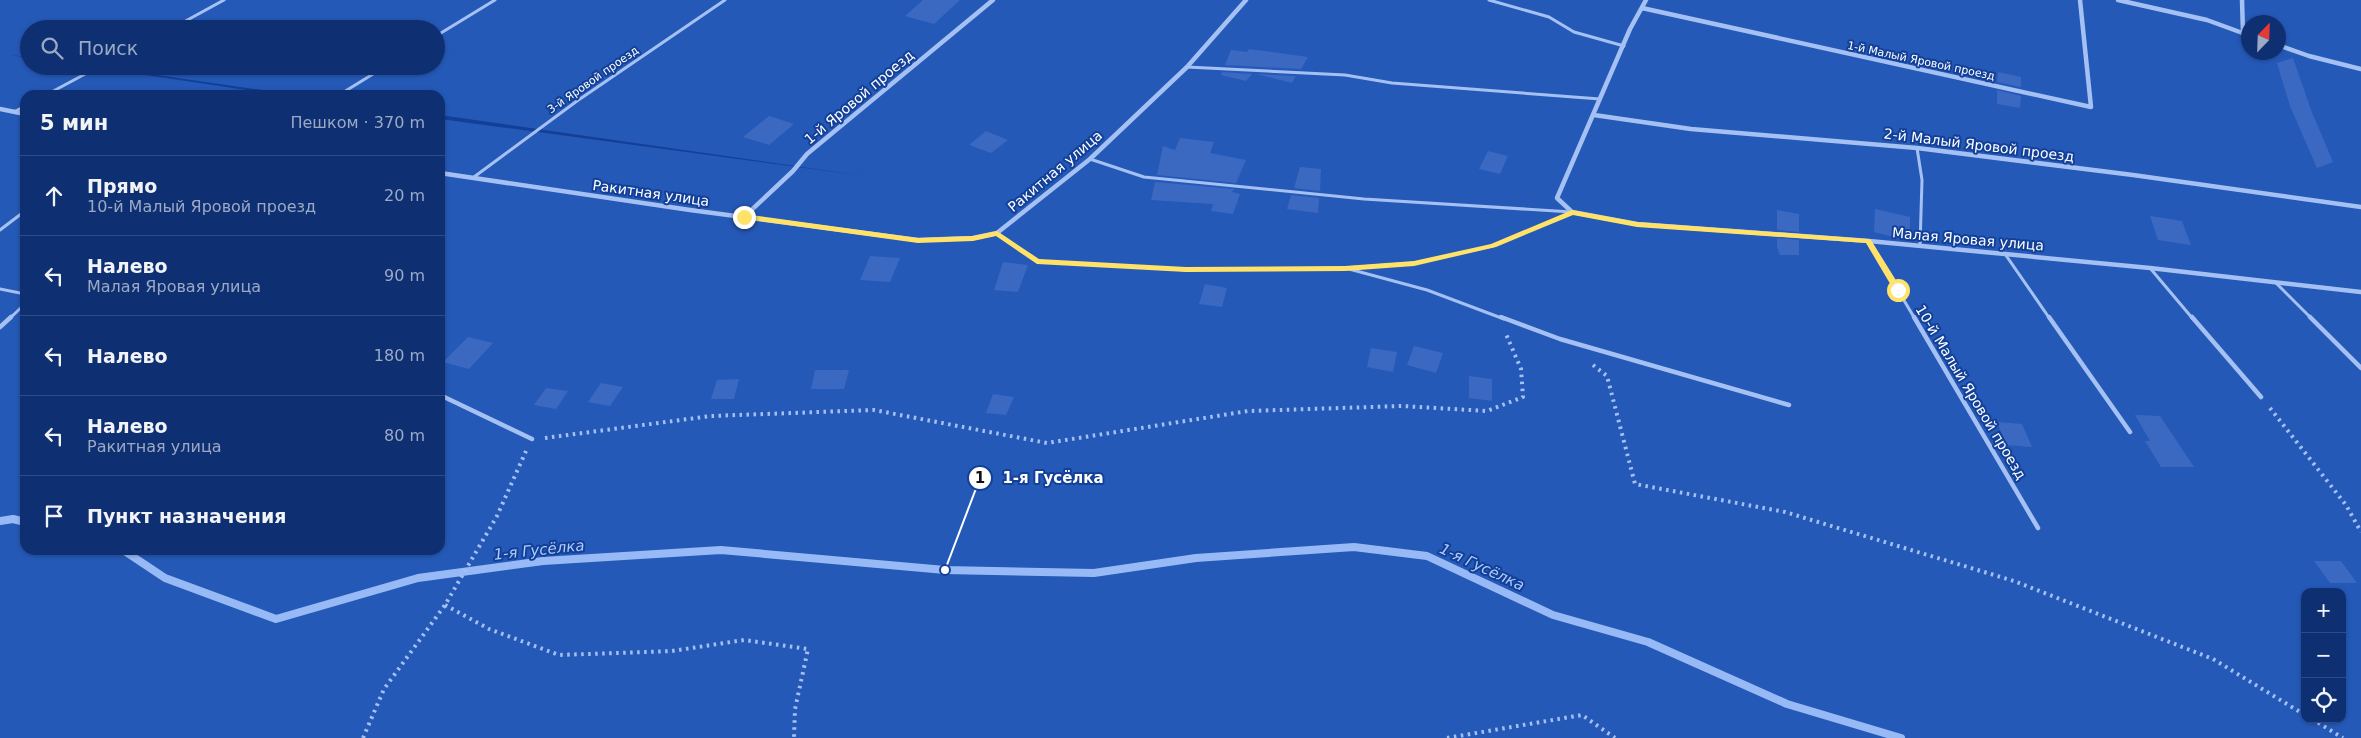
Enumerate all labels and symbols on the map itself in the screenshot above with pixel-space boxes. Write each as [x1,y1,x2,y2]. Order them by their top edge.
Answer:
north arrow [2241,15,2286,60]
street label: 1-й Малый Яровой проезд [1846,39,1996,83]
street label: 3-й Яровой проезд [545,43,641,116]
street label: 1-й Яровой проезд [801,47,917,147]
street label: 2-й Малый Яровой проезд [1883,125,2075,165]
street label: Ракитная улица [1005,127,1105,215]
street label: Ракитная улица [592,177,710,209]
route end [733,206,756,229]
street label: Малая Яровая улица [1891,224,2045,254]
route start [1887,279,1910,302]
street label: 10-й Малый Яровой проезд [1913,302,2029,482]
callout: 1-я Гусёлка [967,463,1113,493]
text: 1 [975,469,985,487]
text: 1-я Гусёлка [1002,469,1104,487]
water label: 1-я Гусёлка [493,536,585,564]
water label: 1-я Гусёлка [1437,540,1527,594]

